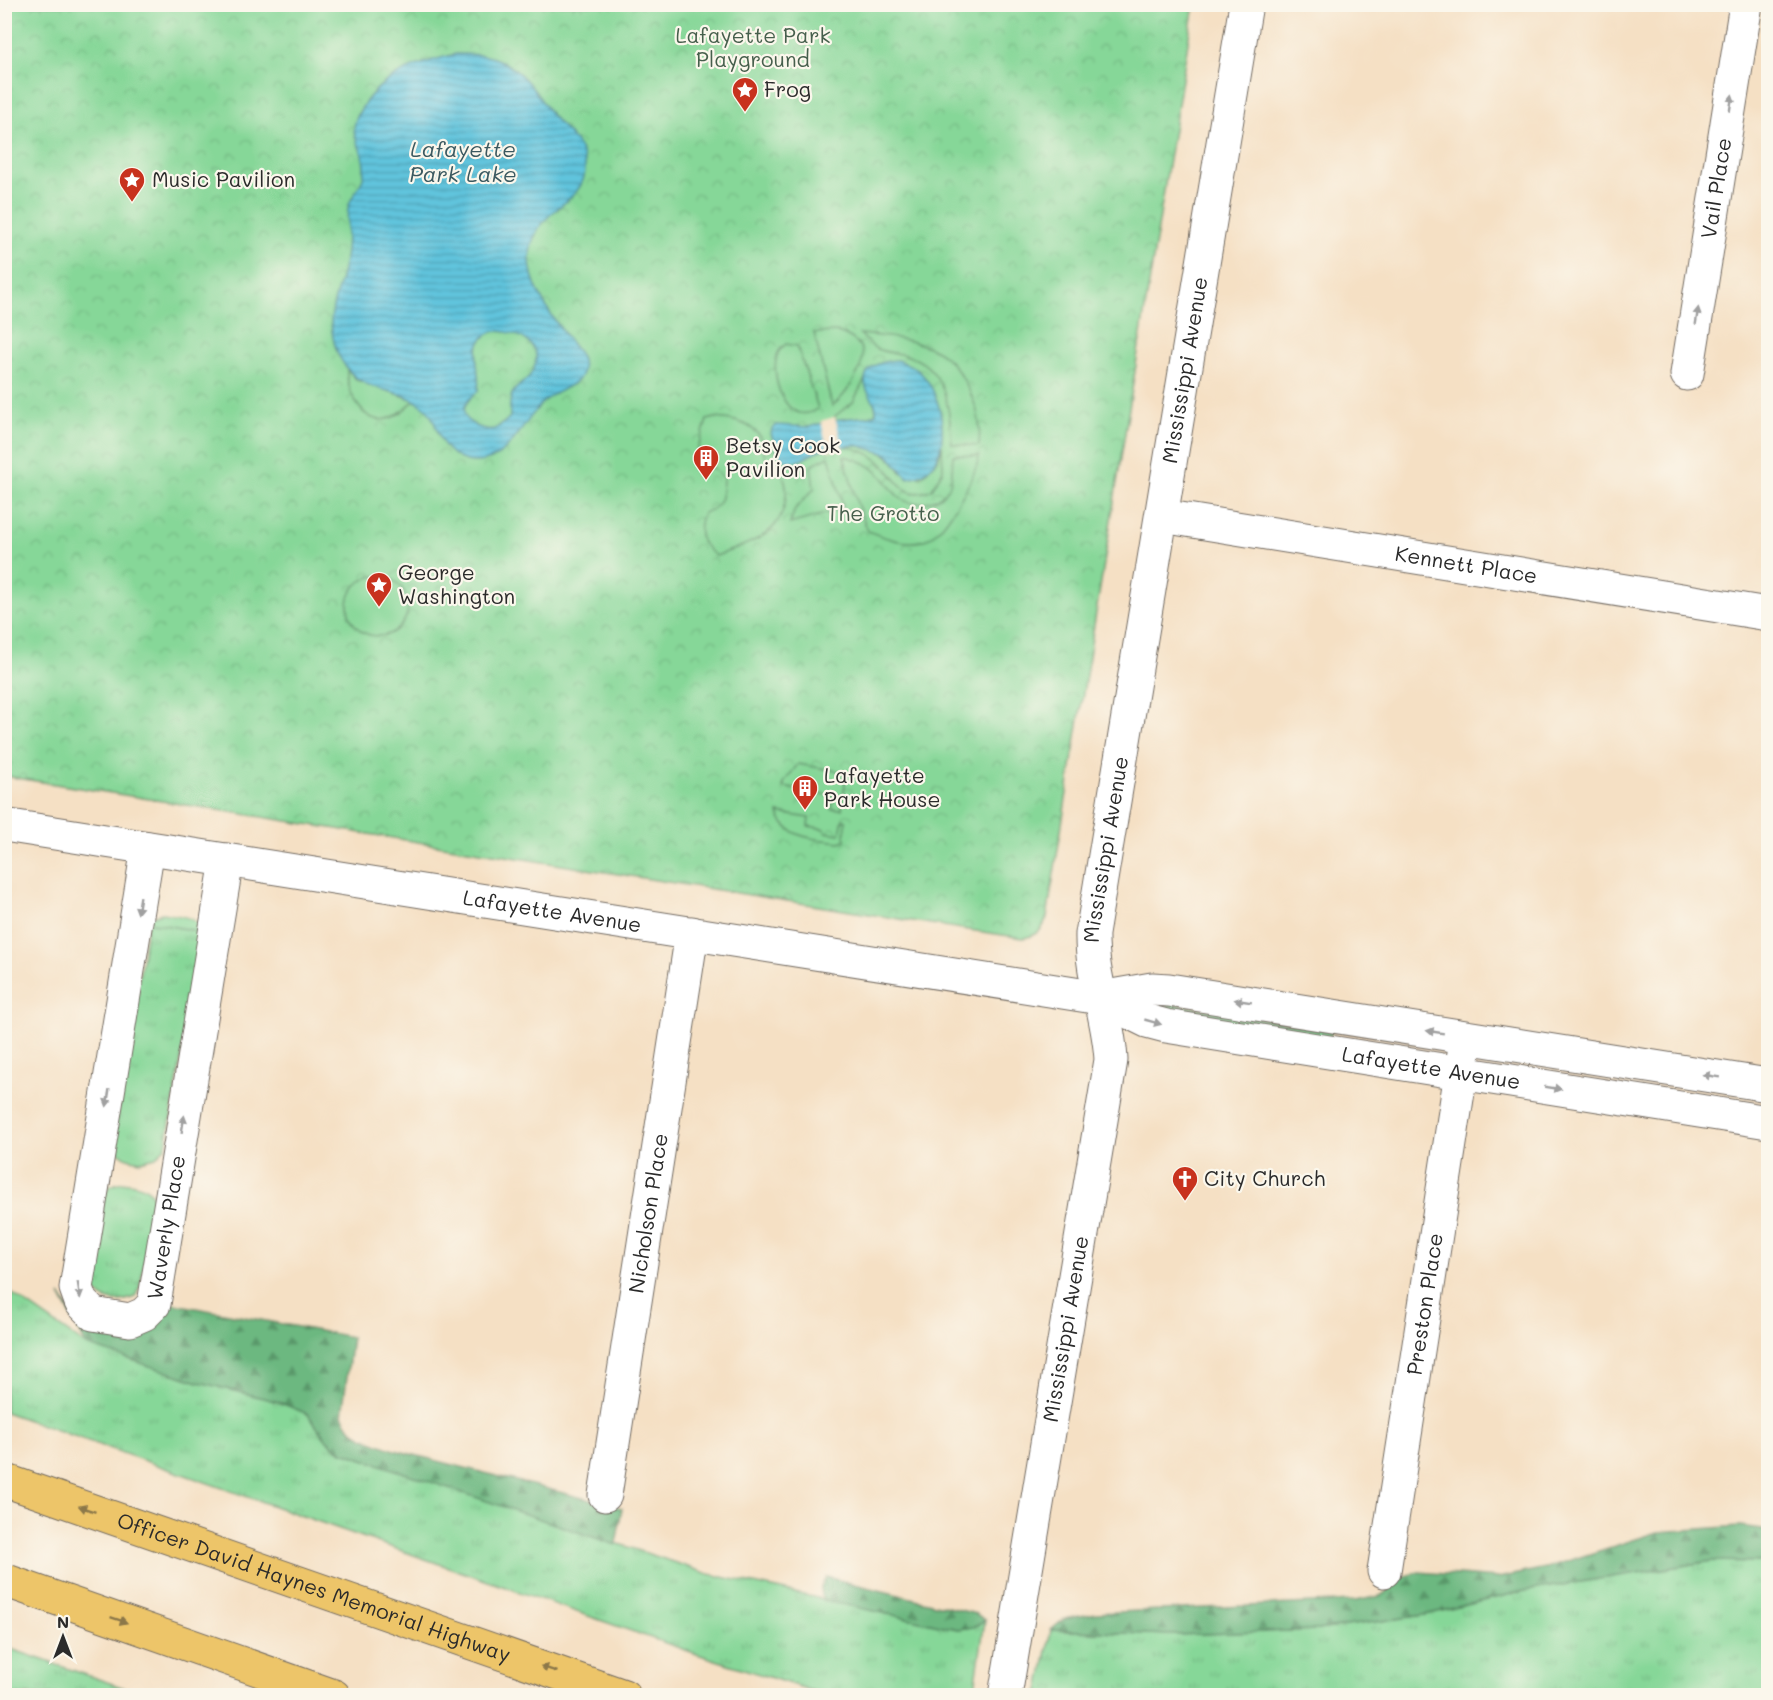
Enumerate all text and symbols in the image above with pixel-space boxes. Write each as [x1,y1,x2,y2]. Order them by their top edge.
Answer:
park label: Lafayette Park Playground [675,21,831,72]
place icon: Frog [730,75,760,113]
place label: Frog [764,75,811,102]
one-way arrow [1726,93,1735,112]
water label: Lafayette Park Lake [409,134,517,188]
street label: Vail Place [1694,136,1736,240]
place icon: Music Pavilion [117,165,147,203]
place label: Music Pavilion [152,165,295,192]
street label: Mississippi Avenue [1155,275,1213,465]
one-way arrow [1692,307,1701,326]
place label: Betsy Cook Pavilion [726,431,840,482]
building icon: Betsy Cook Pavilion [691,443,721,481]
park label: The Grotto [827,499,939,526]
street label: Kennett Place [1393,539,1539,588]
place label: George Washington [398,558,515,609]
place icon: George Washington [364,570,394,608]
street label: Mississippi Avenue [1077,754,1133,943]
place label: Lafayette Park House [824,761,940,812]
building icon: Lafayette Park House [790,773,820,811]
street label: Lafayette Avenue [461,883,644,937]
one-way arrow [134,896,143,915]
one-way arrow [1233,997,1252,1006]
one-way arrow [1144,1018,1162,1027]
one-way arrow [1426,1027,1445,1036]
street label: Lafayette Avenue [1340,1039,1522,1094]
one-way arrow [1701,1071,1720,1080]
one-way arrow [1543,1084,1562,1093]
one-way arrow [103,1089,112,1108]
one-way arrow [179,1114,188,1133]
street label: Nicholson Place [621,1131,673,1295]
street label: Waverly Place [140,1153,190,1301]
church icon: City Church [1170,1164,1200,1202]
place label: City Church [1204,1164,1325,1191]
street label: Preston Place [1399,1231,1448,1377]
street label: Mississippi Avenue [1036,1234,1094,1424]
one-way arrow [75,1281,84,1300]
one-way arrow [78,1504,96,1514]
street label: Officer David Haynes Memorial Highway [114,1506,514,1667]
north arrow [33,1607,93,1667]
text: N [57,1611,69,1632]
one-way arrow [110,1616,128,1626]
one-way arrow [540,1664,558,1674]

